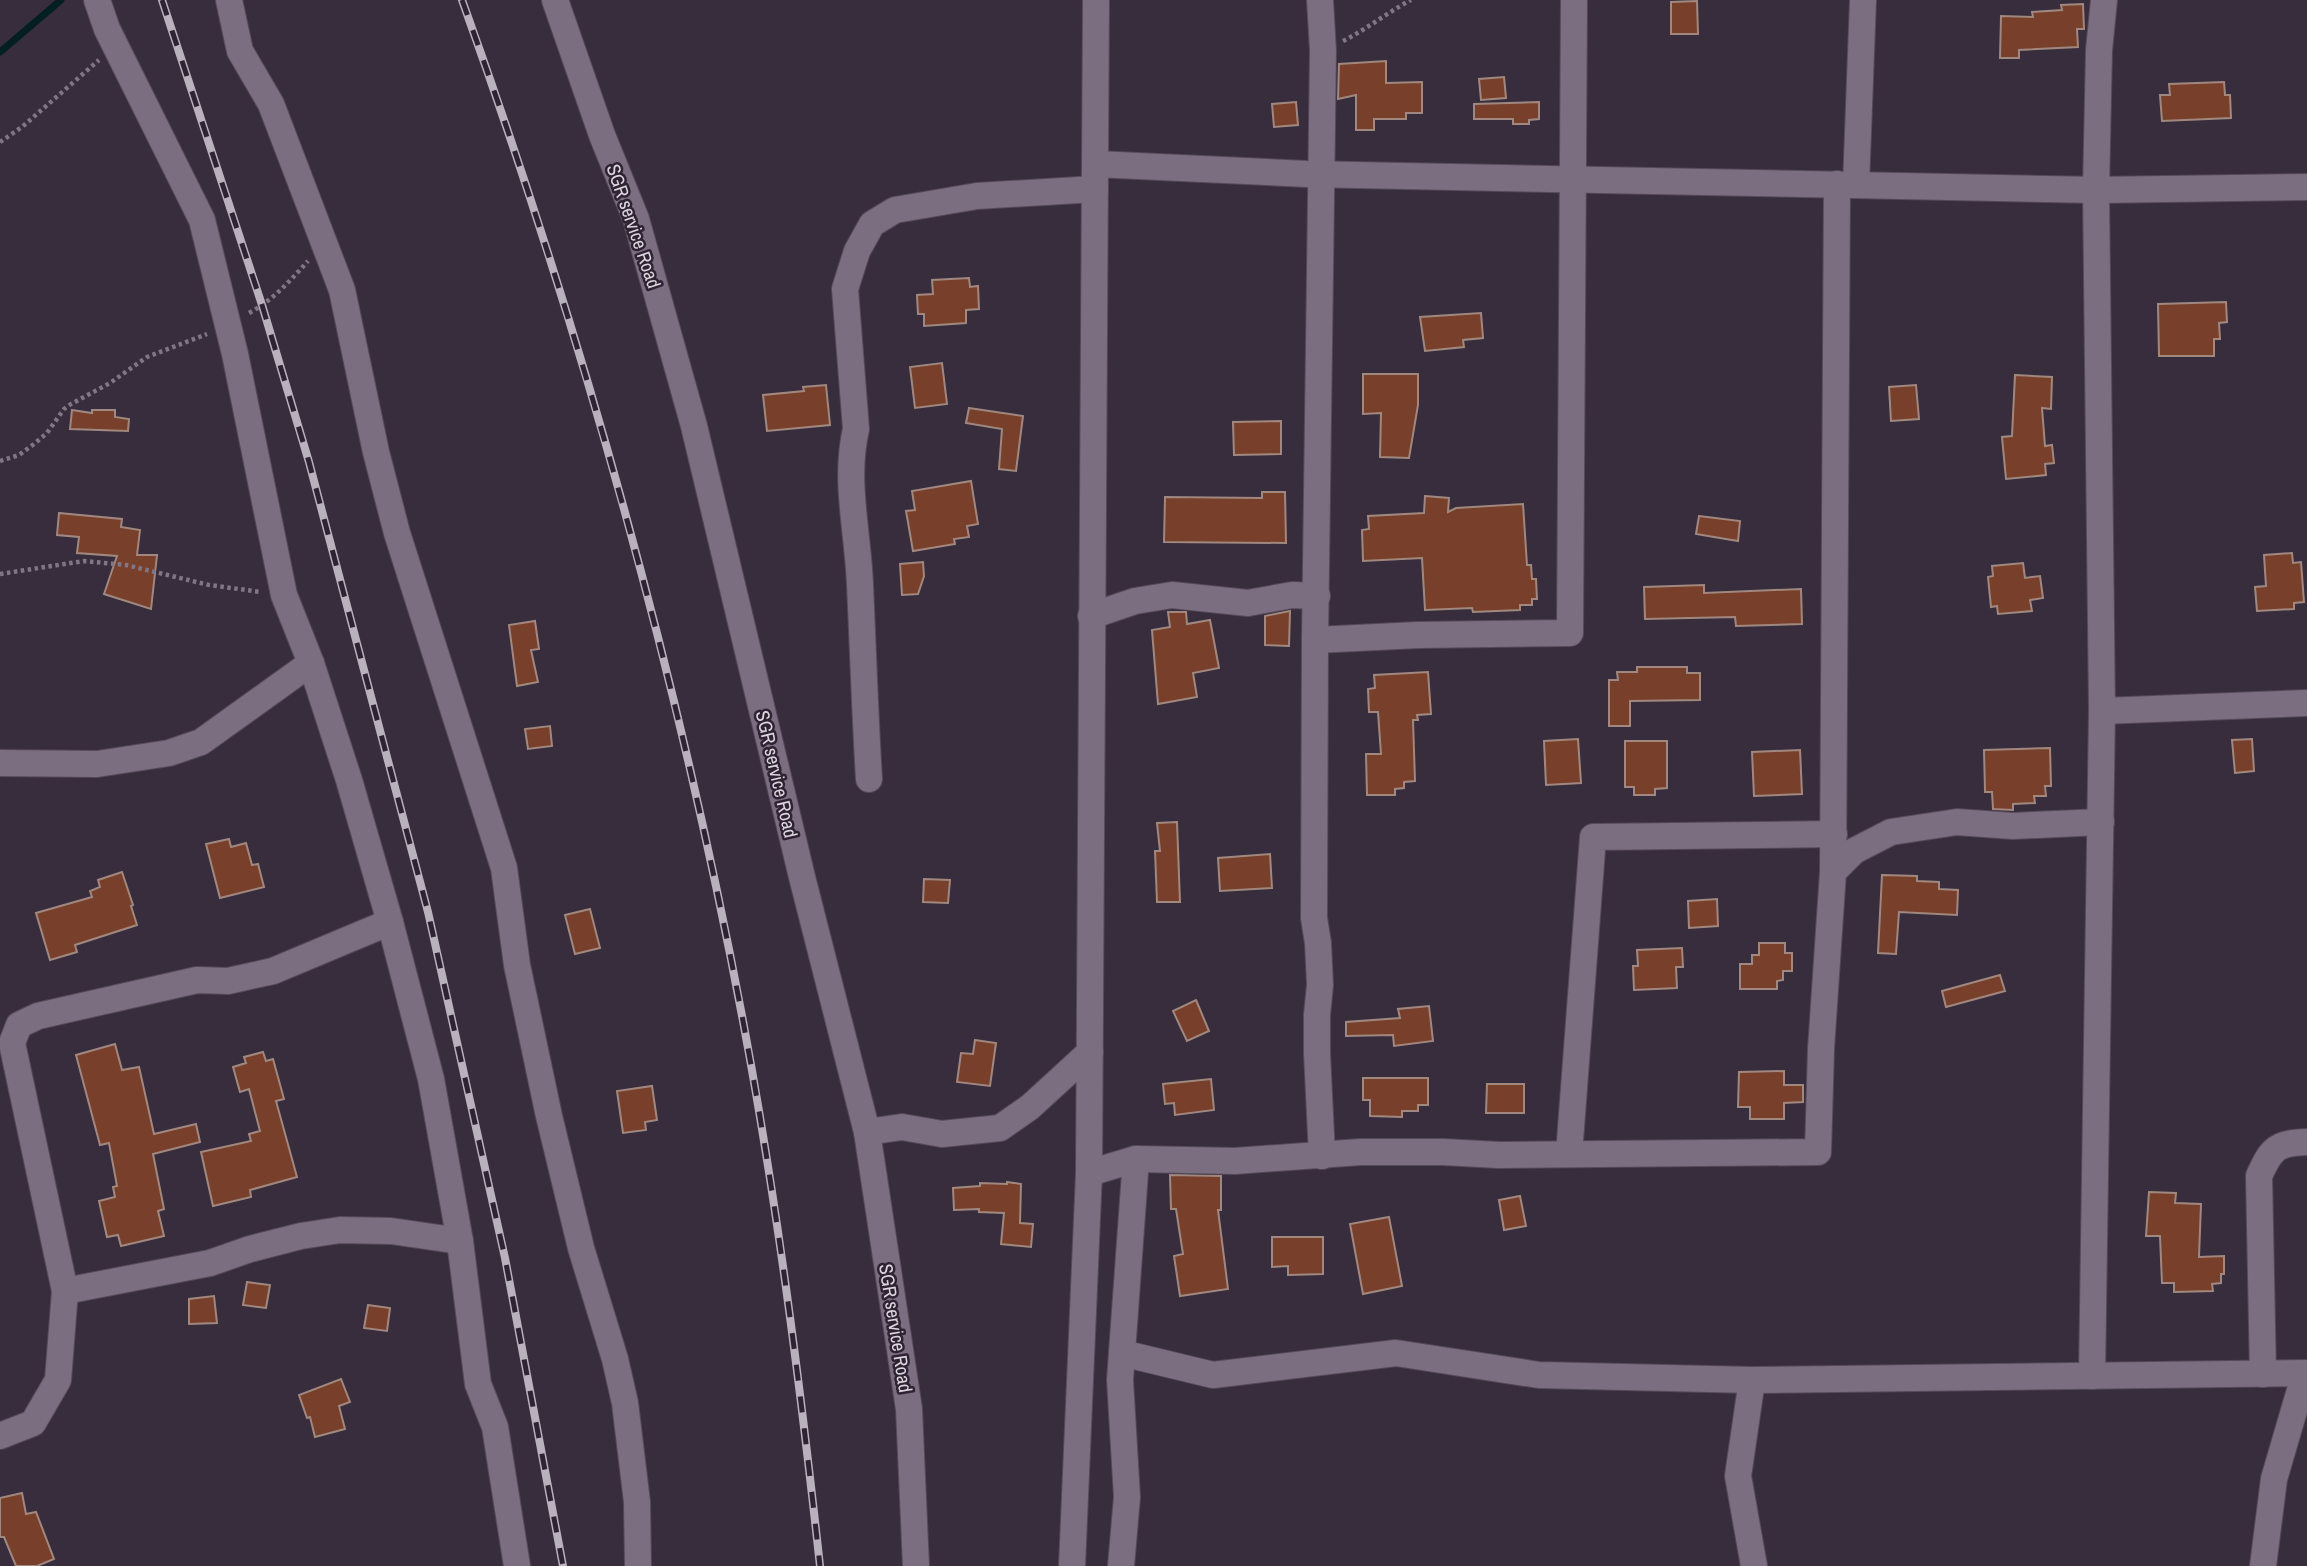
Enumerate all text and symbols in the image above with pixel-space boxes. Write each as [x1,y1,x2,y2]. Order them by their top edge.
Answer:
street label: SGR service Road [601,160,667,292]
street label: SGR service Road [750,708,804,840]
street label: SGR service Road [873,1262,919,1394]

